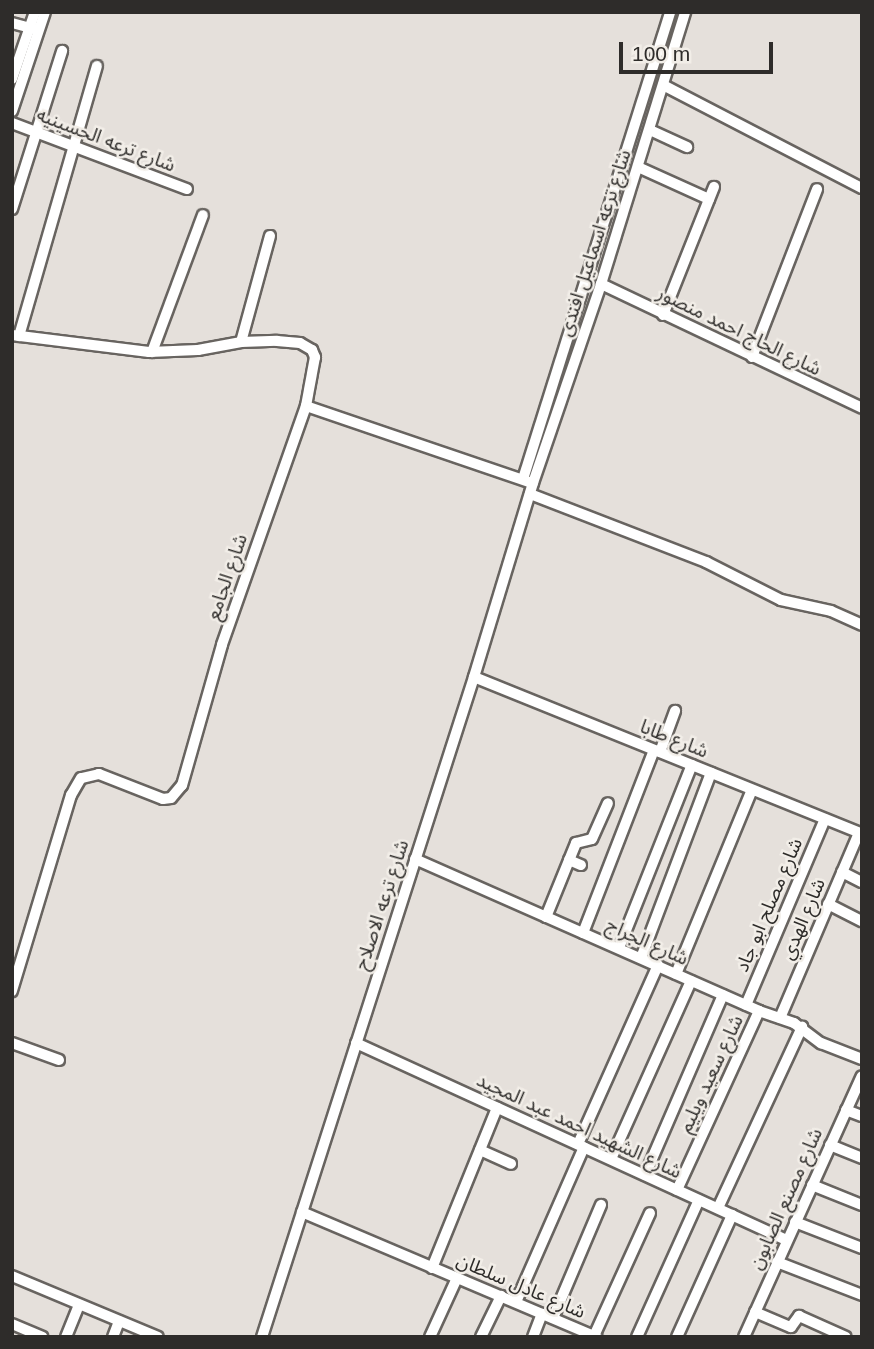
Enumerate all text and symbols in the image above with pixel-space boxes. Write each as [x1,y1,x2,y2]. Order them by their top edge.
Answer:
scale bar [622,28,776,72]
text: 100 m [632,42,690,65]
street label: شارع ترعه الحسينيه [33,103,179,177]
street label: شارع ترعه اسماعيل افندى [554,147,636,339]
street label: شارع الحاج احمد منصور [653,281,825,381]
street label: شارع الجامع [202,531,252,623]
street label: شارع طابا [637,715,711,763]
street label: شارع مصلح ابو جاد [731,835,807,975]
street label: شارع ترعه الاصلاح [350,837,414,973]
street label: شارع الهدي [776,875,830,963]
street label: شارع الجراج [602,914,692,970]
street label: شارع سعيد ويليم [674,1012,748,1136]
street label: شارع الشهيد احمد عبد المجيد [473,1068,685,1184]
street label: شارع مصنع الصابون [745,1125,827,1273]
street label: شارع عادل سلطان [453,1249,589,1323]

